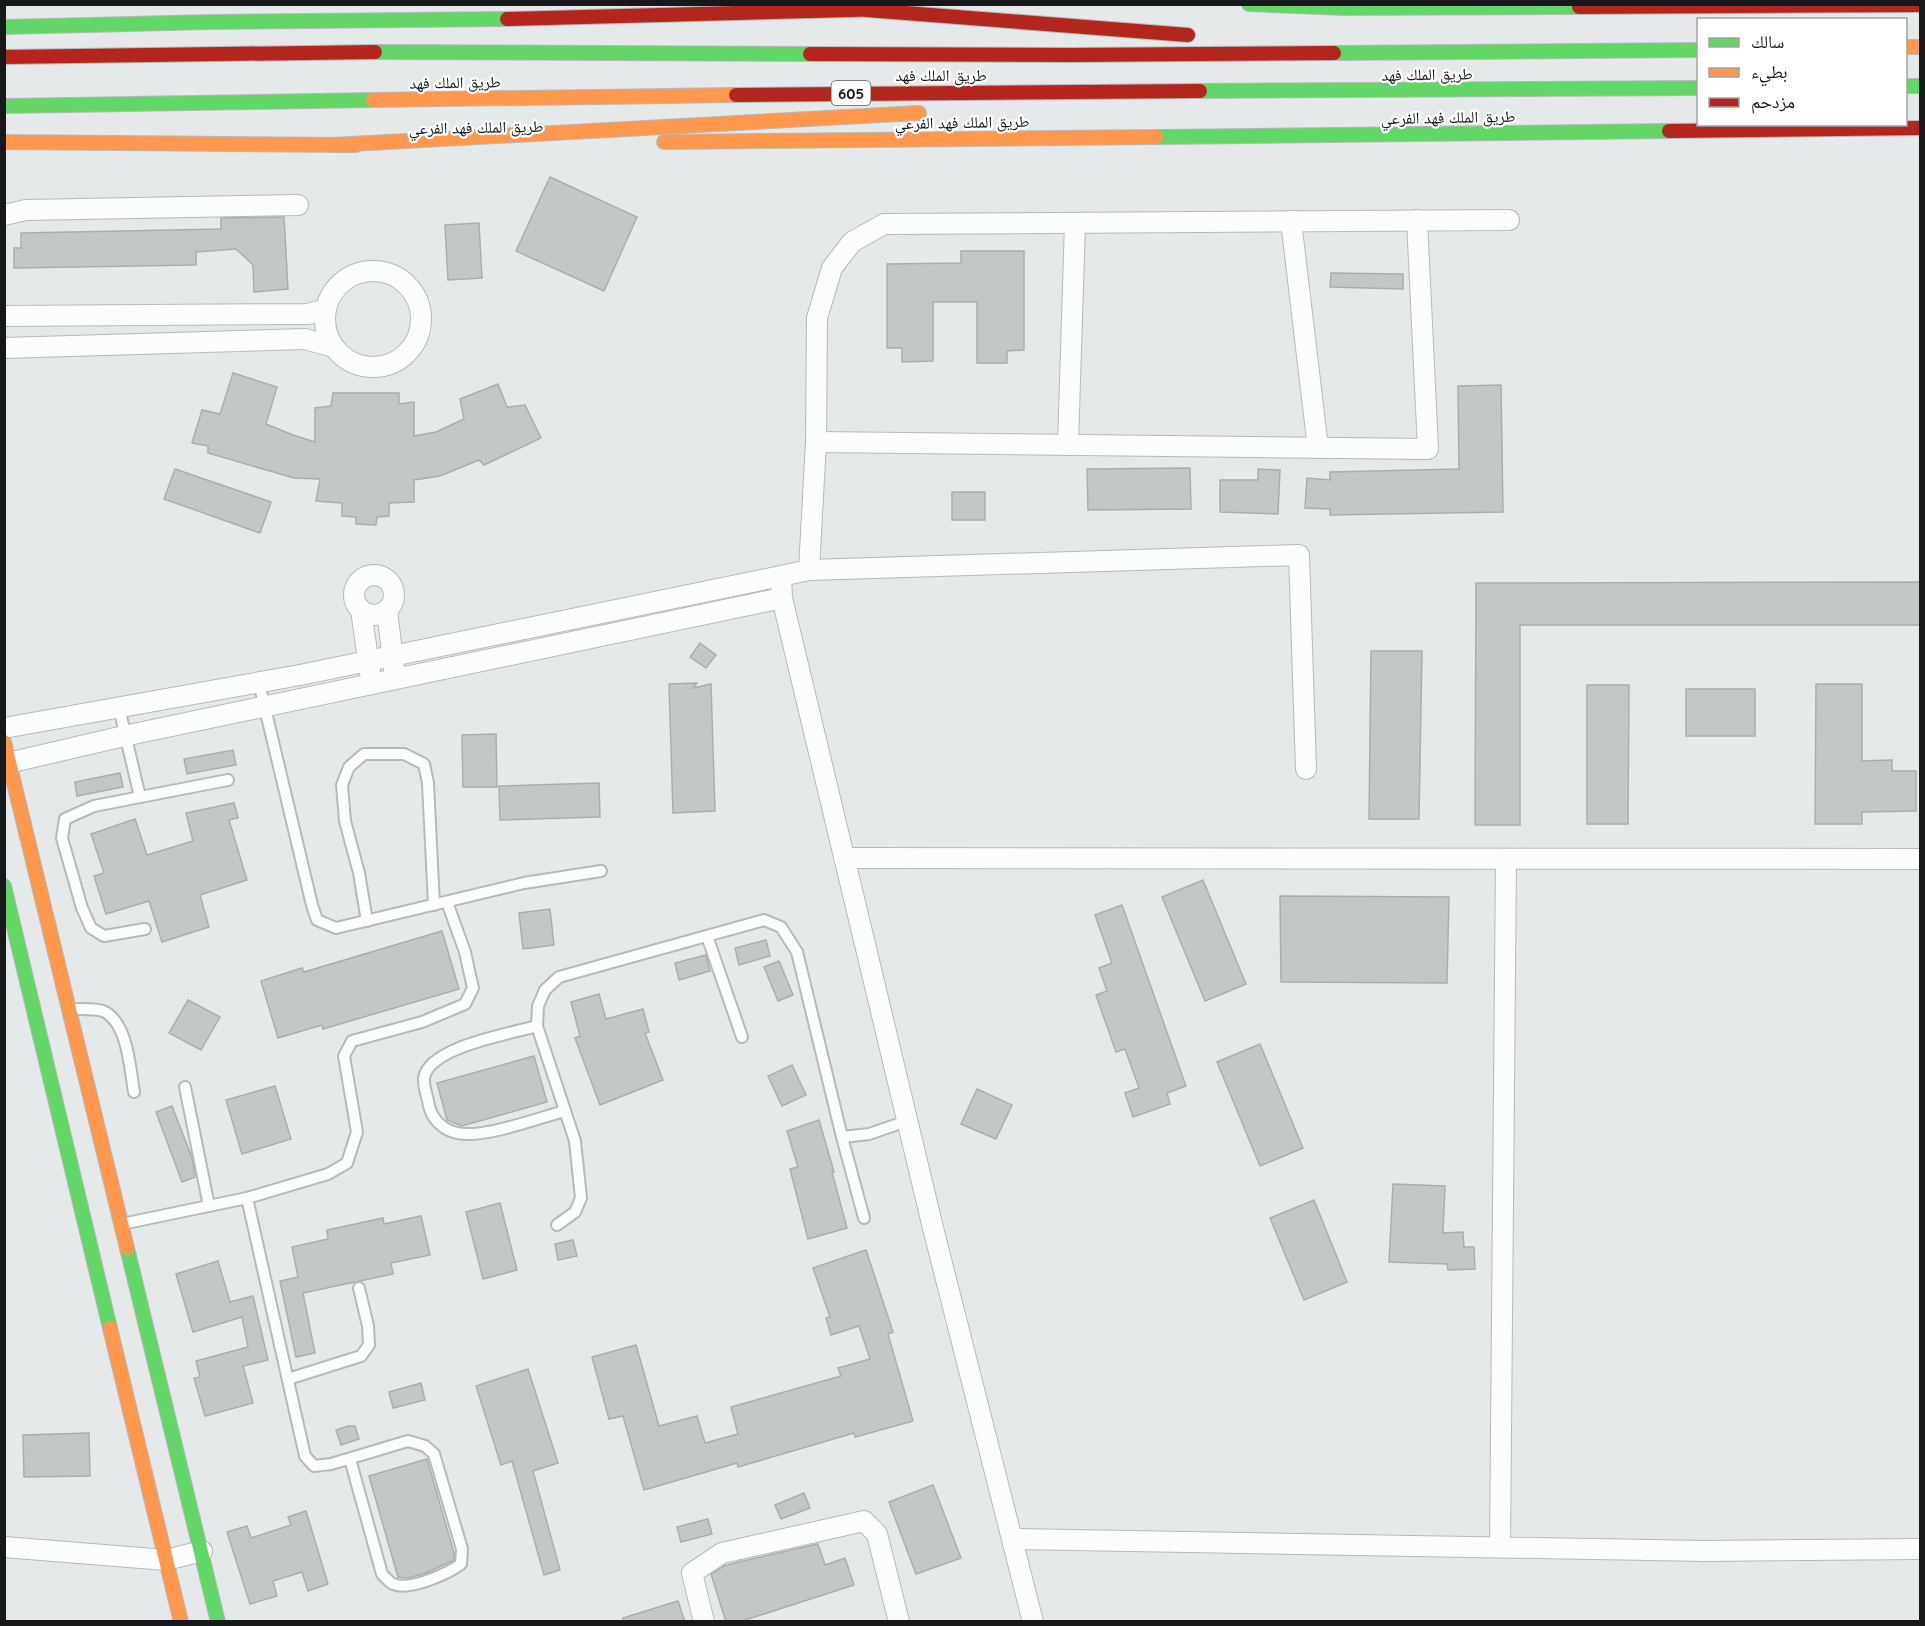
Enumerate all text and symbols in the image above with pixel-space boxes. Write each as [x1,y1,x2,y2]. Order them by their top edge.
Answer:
legend [1697,18,1907,126]
text: سالك [1751,30,1784,53]
text: بطيء [1751,60,1788,87]
street label: طريق الملك فهد [1381,63,1473,86]
street label: طريق الملك فهد [895,65,987,86]
street label: طريق الملك فهد [409,71,501,94]
road number: 605 [832,81,870,105]
text: مزدحم [1751,90,1795,114]
street label: طريق الملك فهد الفرعي [1380,106,1516,131]
street label: طريق الملك فهد الفرعي [894,111,1030,136]
street label: طريق الملك فهد الفرعي [408,116,544,141]

